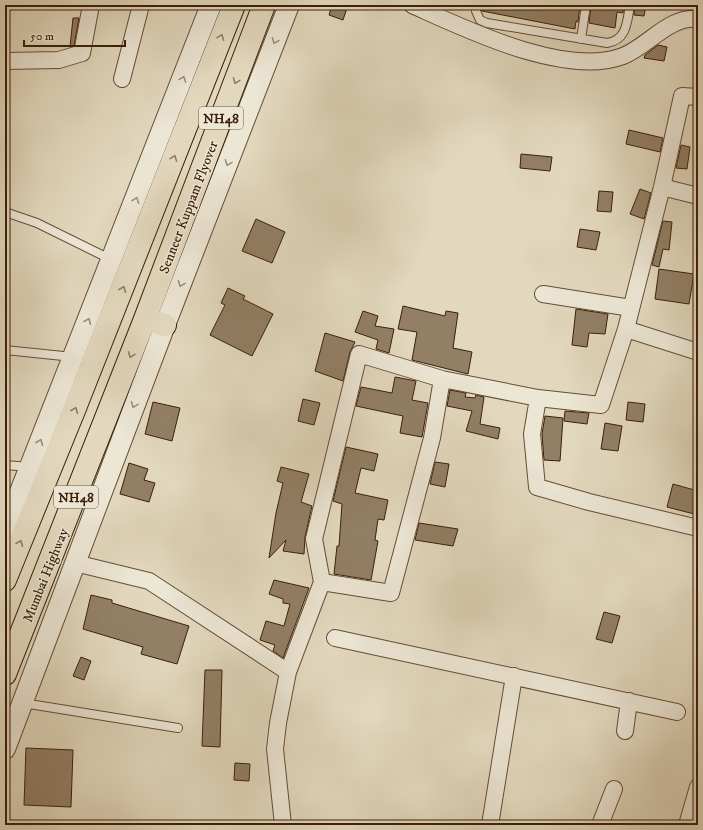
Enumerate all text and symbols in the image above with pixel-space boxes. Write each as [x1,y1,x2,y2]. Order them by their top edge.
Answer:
scale bar [24,22,125,48]
text: 50 m [30,29,54,44]
one-way arrow [217,33,225,40]
one-way arrow [271,38,279,45]
one-way arrow [178,75,186,82]
one-way arrow [232,77,240,84]
road number: NH48 [199,107,243,129]
street label: Senneer Kuppam Flyover [155,138,223,276]
one-way arrow [169,154,177,162]
one-way arrow [225,159,233,166]
one-way arrow [131,197,139,204]
one-way arrow [177,280,185,287]
one-way arrow [118,286,126,293]
one-way arrow [83,317,91,324]
one-way arrow [128,352,136,359]
one-way arrow [131,402,139,409]
one-way arrow [70,407,78,414]
one-way arrow [35,438,43,445]
road number: NH48 [54,486,98,508]
street label: Mumbai Highway [19,525,73,625]
one-way arrow [15,540,23,548]

